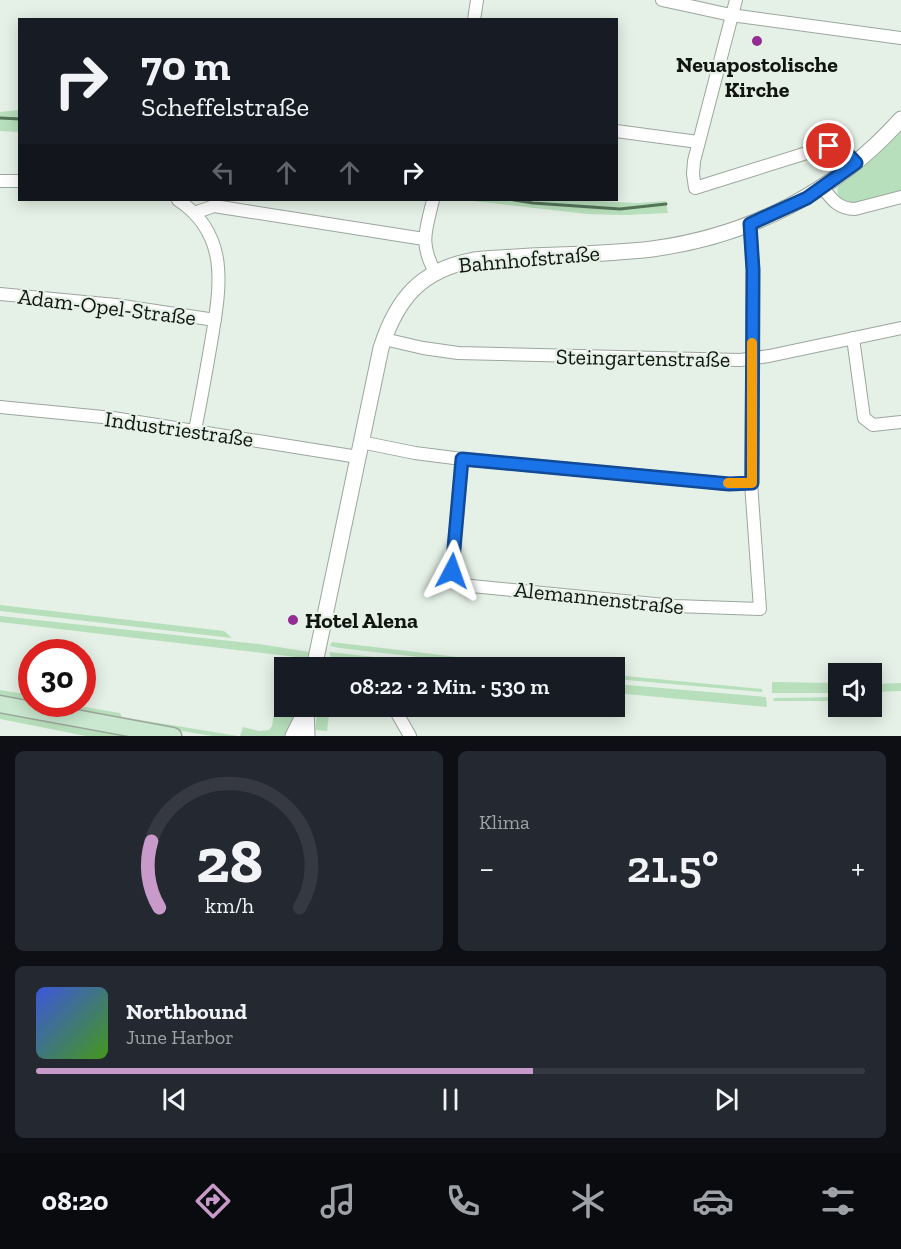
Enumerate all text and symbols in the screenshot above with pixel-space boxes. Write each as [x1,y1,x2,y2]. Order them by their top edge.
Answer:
marker: Neuapostolische Kirche [750,34,764,48]
text: 70 m [141,40,231,91]
icon: right [42,42,120,120]
place label: Neuapostolische Kirche [676,51,838,103]
text: Scheffelstraße [141,91,309,123]
pin [803,120,854,171]
icon: arrive [812,129,845,162]
icon: left [207,156,240,189]
icon: ahead [270,156,303,189]
icon: ahead [333,156,366,189]
icon: right [396,156,429,189]
street label: Bahnhofstraße [457,239,601,279]
street label: Adam-Opel-Straße [16,283,198,331]
street label: Steingartenstraße [556,343,730,373]
street label: Industriestraße [103,405,255,453]
position arrow [420,539,484,603]
street label: Alemannenstraße [513,576,685,620]
place label: Hotel Alena [305,607,418,634]
marker: Hotel Alena [286,613,300,627]
speed limit sign: 30 [18,639,96,717]
map controls [828,663,882,717]
button: sound [828,663,882,717]
text: 08:22 · 2 Min. · 530 m [350,673,549,700]
text: Klima [479,810,530,834]
text: 28 [195,823,263,898]
text: 21.5° [627,840,719,894]
text: − [479,848,494,887]
text: + [851,848,865,887]
text: km/h [205,893,253,918]
text: Northbound [126,998,247,1025]
text: June Harbor [126,1025,234,1049]
icon: previous [158,1083,191,1116]
icon: pause [434,1083,467,1116]
icon: next [710,1083,743,1116]
icon: directions [192,1180,234,1222]
icon: music [317,1180,359,1222]
icon: phone [442,1180,484,1222]
icon: climate [567,1180,609,1222]
icon: car [692,1180,734,1222]
icon: filters [817,1180,859,1222]
text: 08:20 [42,1185,108,1217]

